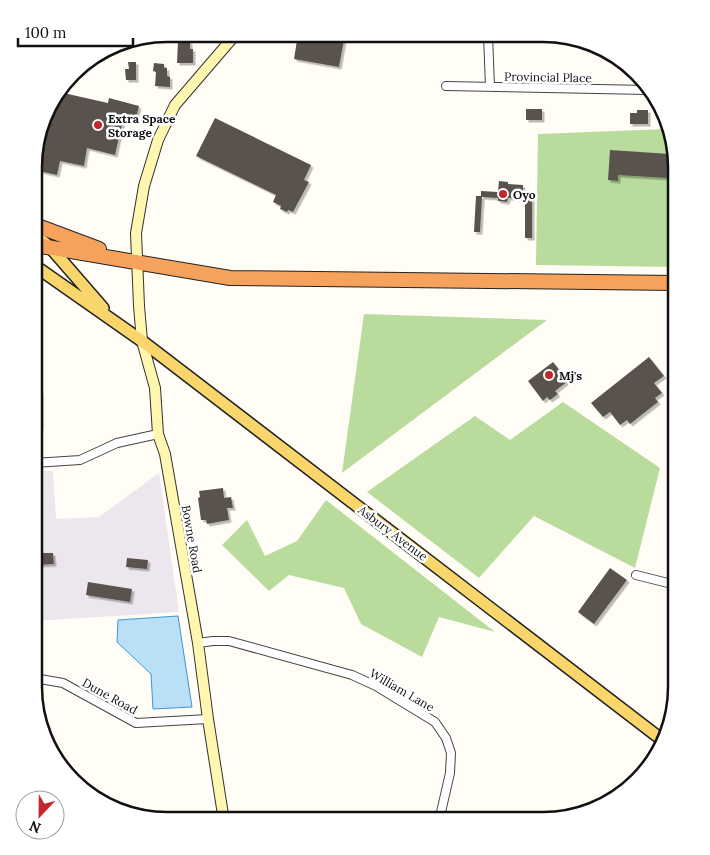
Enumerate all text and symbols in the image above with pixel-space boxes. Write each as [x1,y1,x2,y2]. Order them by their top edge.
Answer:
scale bar [18,15,132,47]
text: 100 m [25,23,66,42]
street label: Provincial Place [504,69,593,85]
place label: Extra Space Storage [108,111,176,140]
marker: Extra Space Storage [92,119,104,131]
place label: Oyo [513,187,536,202]
marker: Oyo [497,188,509,200]
place label: Mj's [559,368,582,383]
marker: Mj's [543,369,555,381]
street label: Asbury Avenue [355,501,431,564]
street label: Bowne Road [179,504,205,574]
street label: William Lane [367,665,437,715]
street label: Dune Road [80,675,140,717]
north arrow [15,790,65,840]
text: N [27,817,44,837]

